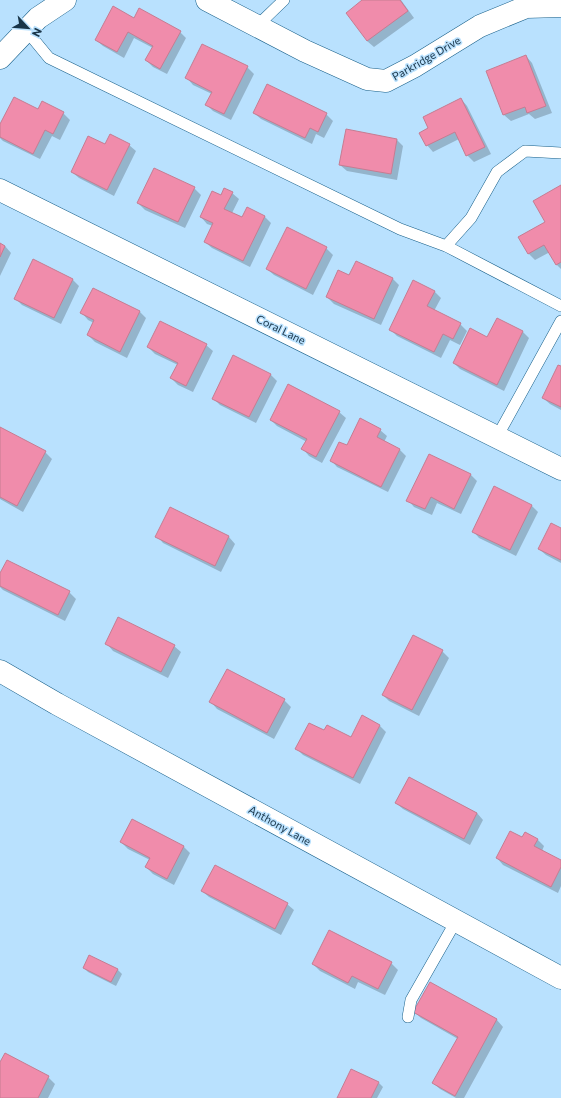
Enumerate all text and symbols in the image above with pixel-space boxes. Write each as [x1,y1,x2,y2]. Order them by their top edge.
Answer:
north arrow [8,8,48,48]
text: N [30,26,45,39]
street label: Parkridge Drive [389,33,463,83]
street label: Coral Lane [254,311,308,347]
street label: Anthony Lane [246,802,314,848]

